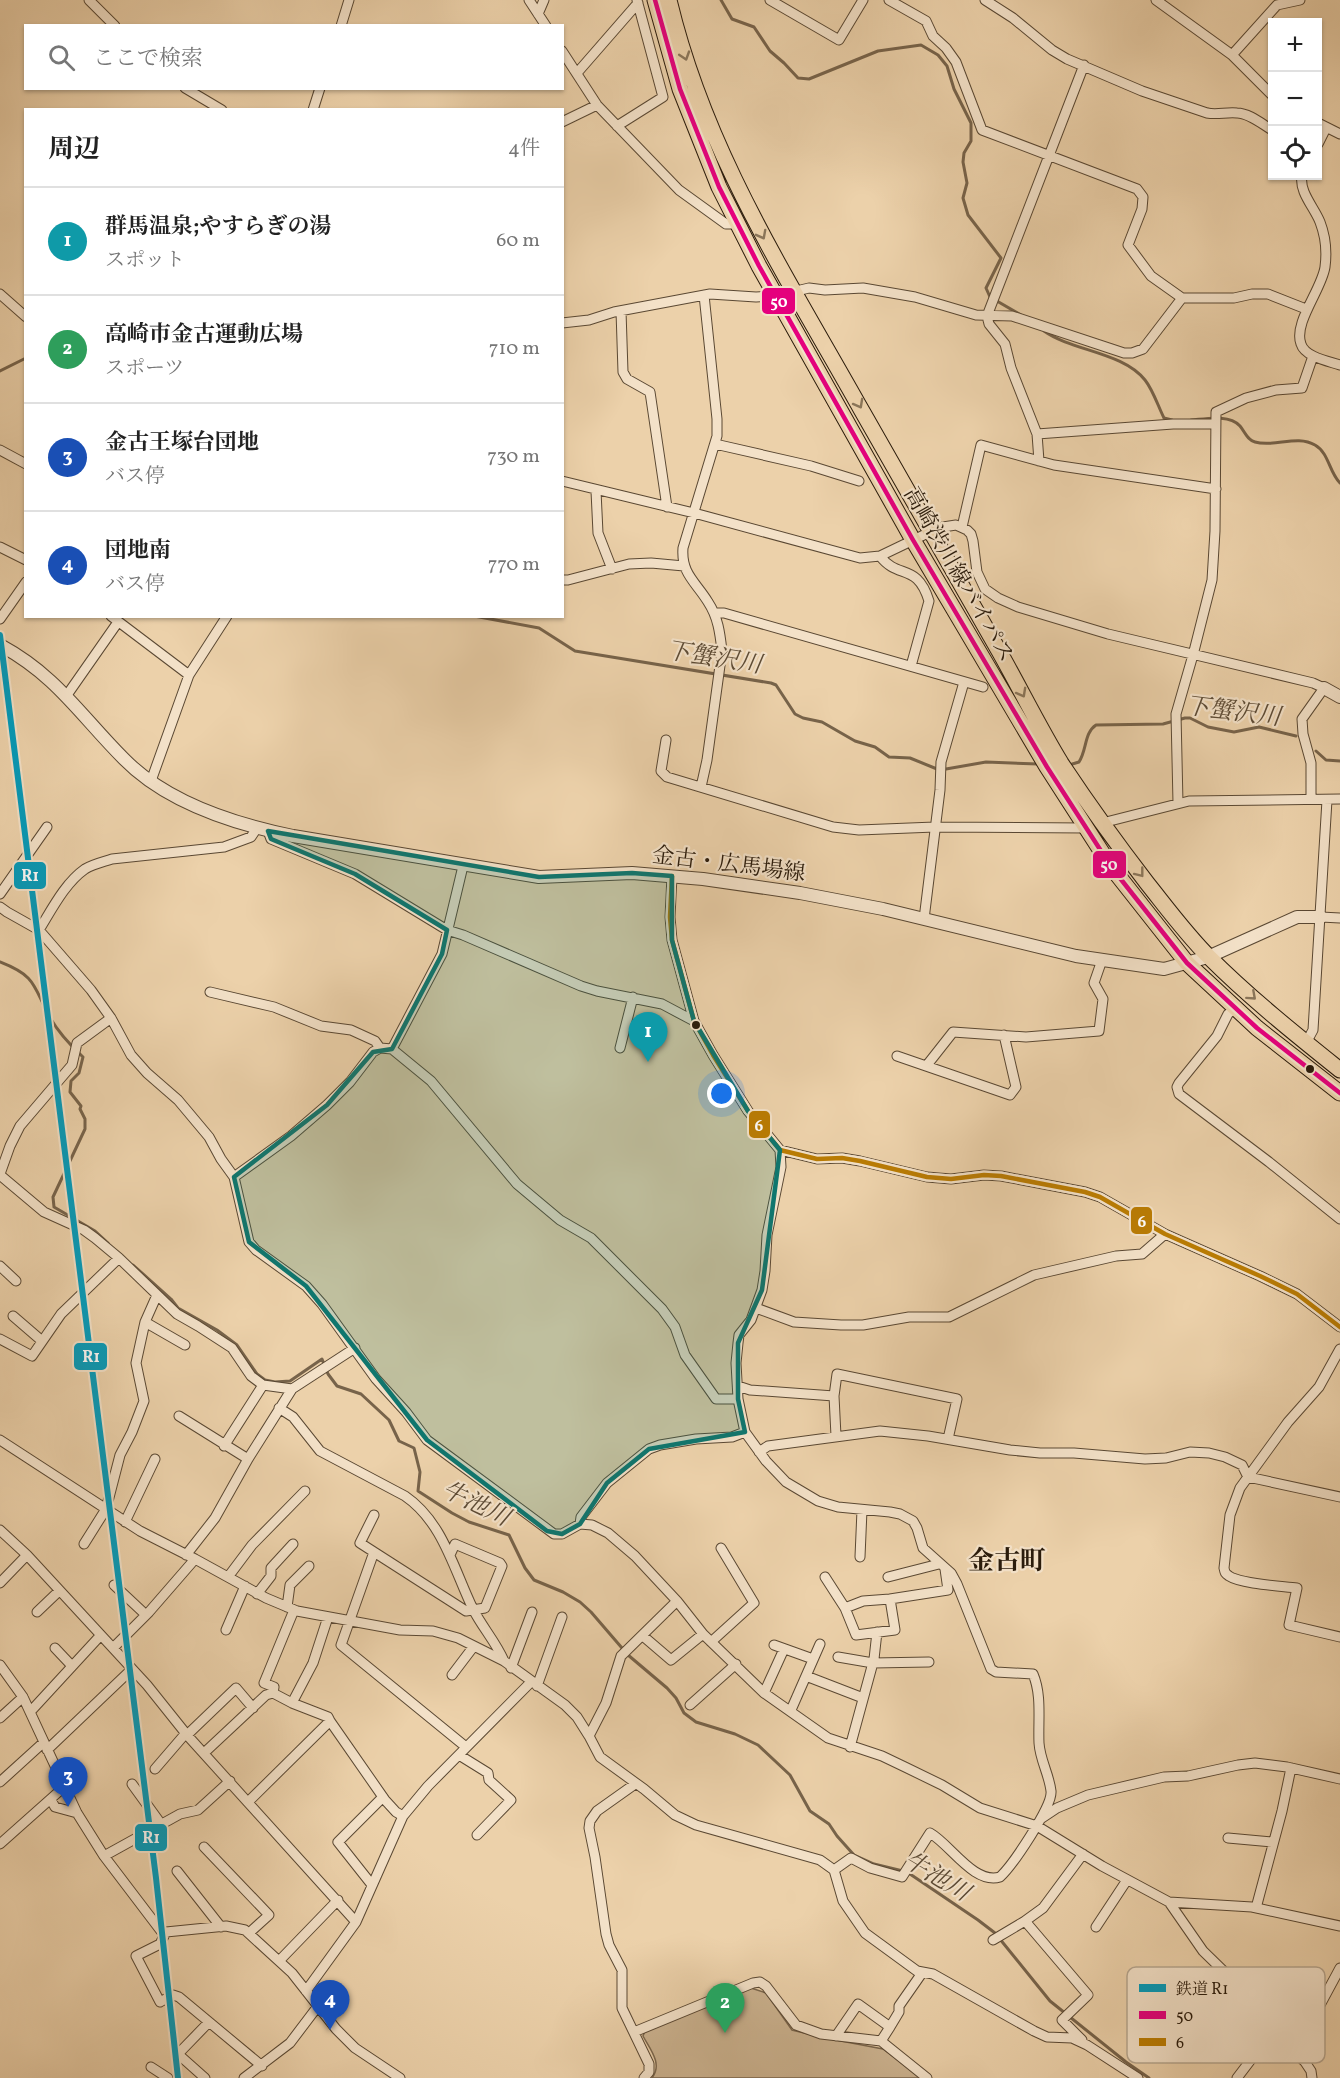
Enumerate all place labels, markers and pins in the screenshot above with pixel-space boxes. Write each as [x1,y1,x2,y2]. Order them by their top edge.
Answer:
pin: 1 [628,1012,668,1062]
unlabelled marker [690,1019,702,1031]
unlabelled marker [1304,1063,1316,1075]
pin: 3 [48,1758,88,1807]
pin: 4 [310,1980,350,2030]
pin: 2 [706,1984,744,2033]

